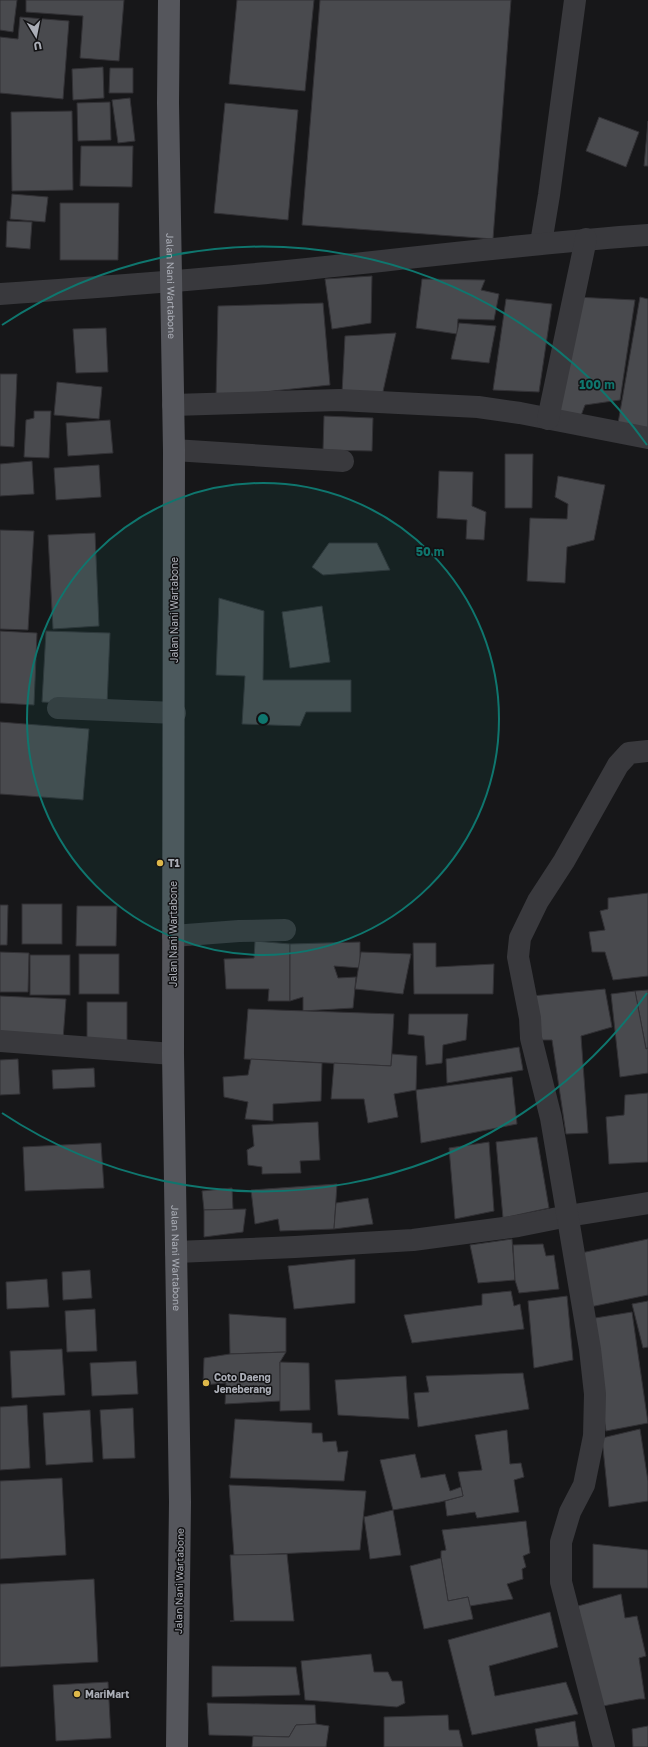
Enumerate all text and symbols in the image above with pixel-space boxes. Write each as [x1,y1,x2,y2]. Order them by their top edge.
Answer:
north arrow [16,16,56,56]
text: U [33,39,43,53]
street label: Jalan Nani Wartabone [164,233,178,339]
text: 100 m [579,377,615,392]
text: 50 m [416,544,444,559]
street label: Jalan Nani Wartabone [168,557,180,663]
centre of rings [256,712,270,726]
place label: T1 [168,857,180,869]
marker: T1 [155,858,165,868]
street label: Jalan Nani Wartabone [167,881,179,987]
street label: Jalan Nani Wartabone [169,1205,183,1311]
place label: Coto Daeng Jeneberang [214,1371,271,1395]
marker: Coto Daeng Jeneberang [201,1378,211,1388]
street label: Jalan Nani Wartabone [172,1528,186,1634]
place label: MariMart [85,1688,129,1700]
marker: MariMart [72,1689,82,1699]

